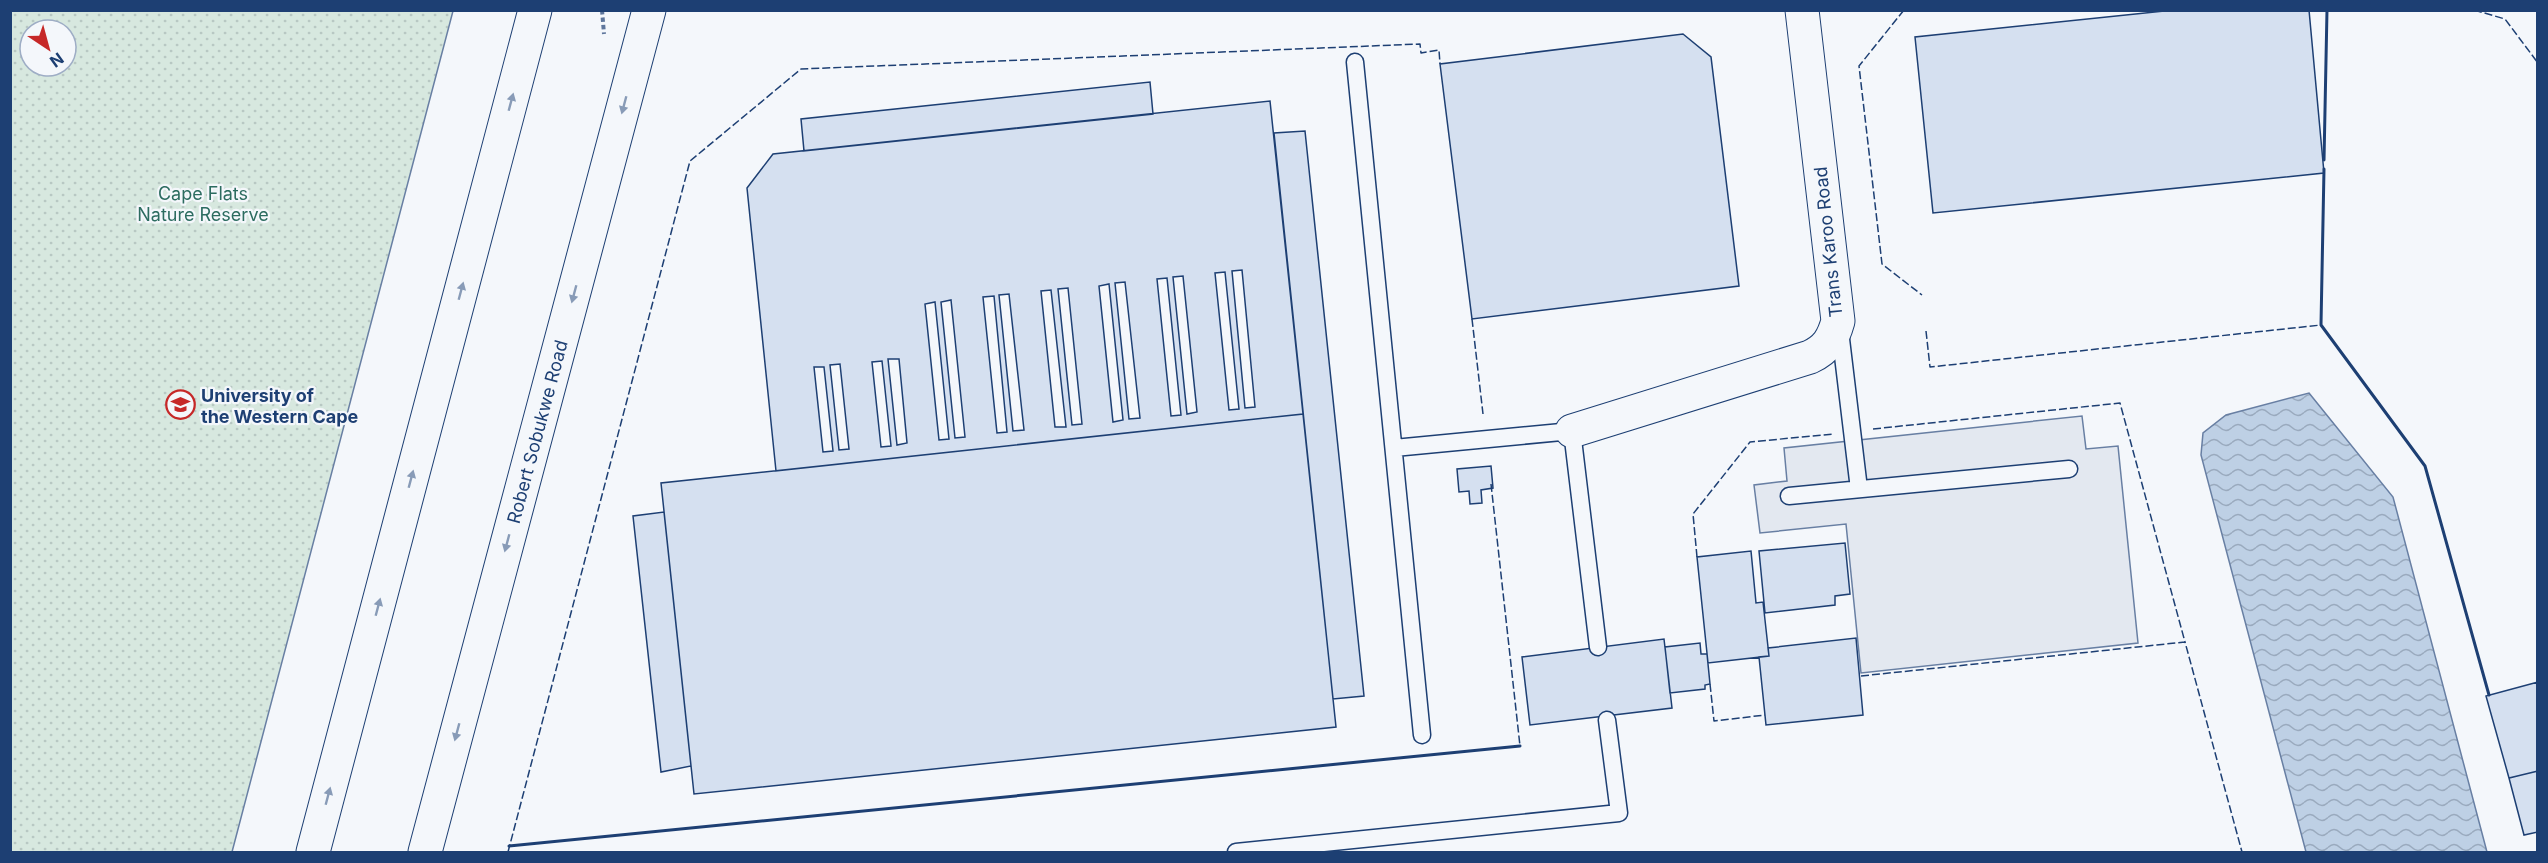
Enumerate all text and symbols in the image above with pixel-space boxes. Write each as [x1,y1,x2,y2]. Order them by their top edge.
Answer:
north arrow [18,18,78,78]
text: N [46,48,68,72]
one-way arrow [506,93,516,111]
one-way arrow [619,97,628,115]
street label: Trans Karoo Road [1810,166,1846,318]
park label: Cape Flats Nature Reserve [137,183,269,225]
one-way arrow [457,282,466,300]
one-way arrow [568,285,578,303]
street label: Robert Sobukwe Road [502,338,571,526]
place label: University of the Western Cape [201,385,359,427]
school or university icon: University of the Western Cape [164,389,196,421]
one-way arrow [407,470,417,488]
one-way arrow [502,534,512,552]
one-way arrow [373,598,383,617]
one-way arrow [452,723,461,741]
one-way arrow [323,787,333,805]

